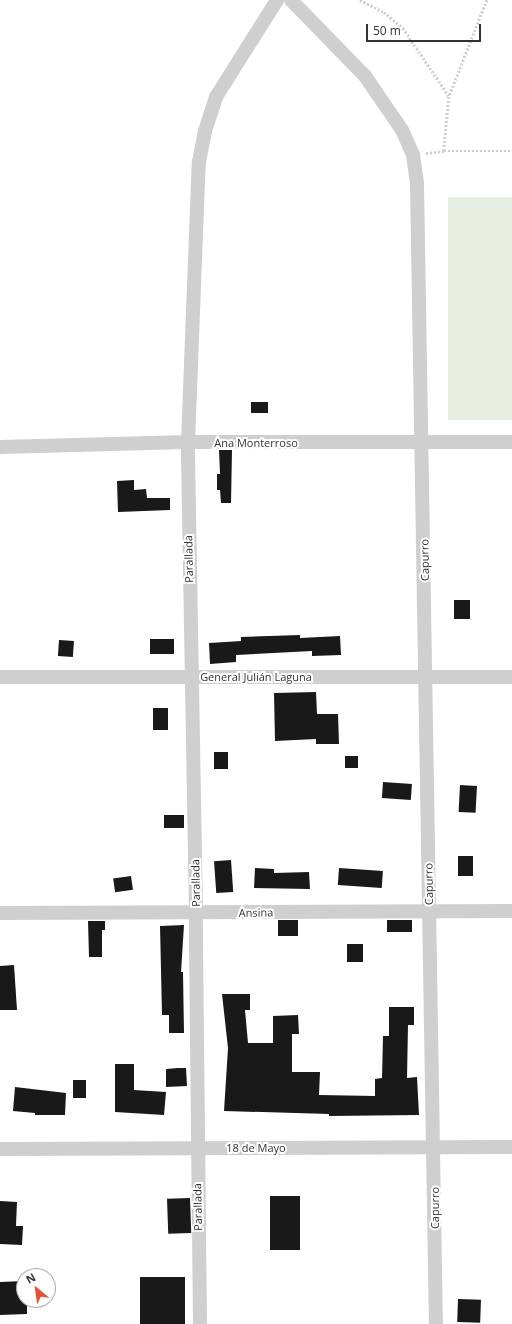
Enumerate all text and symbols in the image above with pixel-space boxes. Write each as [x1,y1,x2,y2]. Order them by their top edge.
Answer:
scale bar [368,16,483,42]
text: 50 m [373,22,401,39]
street label: Ana Monterroso [214,436,298,450]
street label: Parallada [182,535,196,583]
street label: Capurro [418,539,432,581]
street label: General Julián Laguna [200,670,312,684]
street label: Parallada [189,859,203,907]
street label: Capurro [422,863,436,905]
street label: Ansina [239,906,273,920]
street label: 18 de Mayo [226,1141,286,1155]
street label: Parallada [191,1183,205,1231]
street label: Capurro [428,1187,442,1229]
north arrow [16,1268,56,1308]
text: N [23,1269,38,1287]

